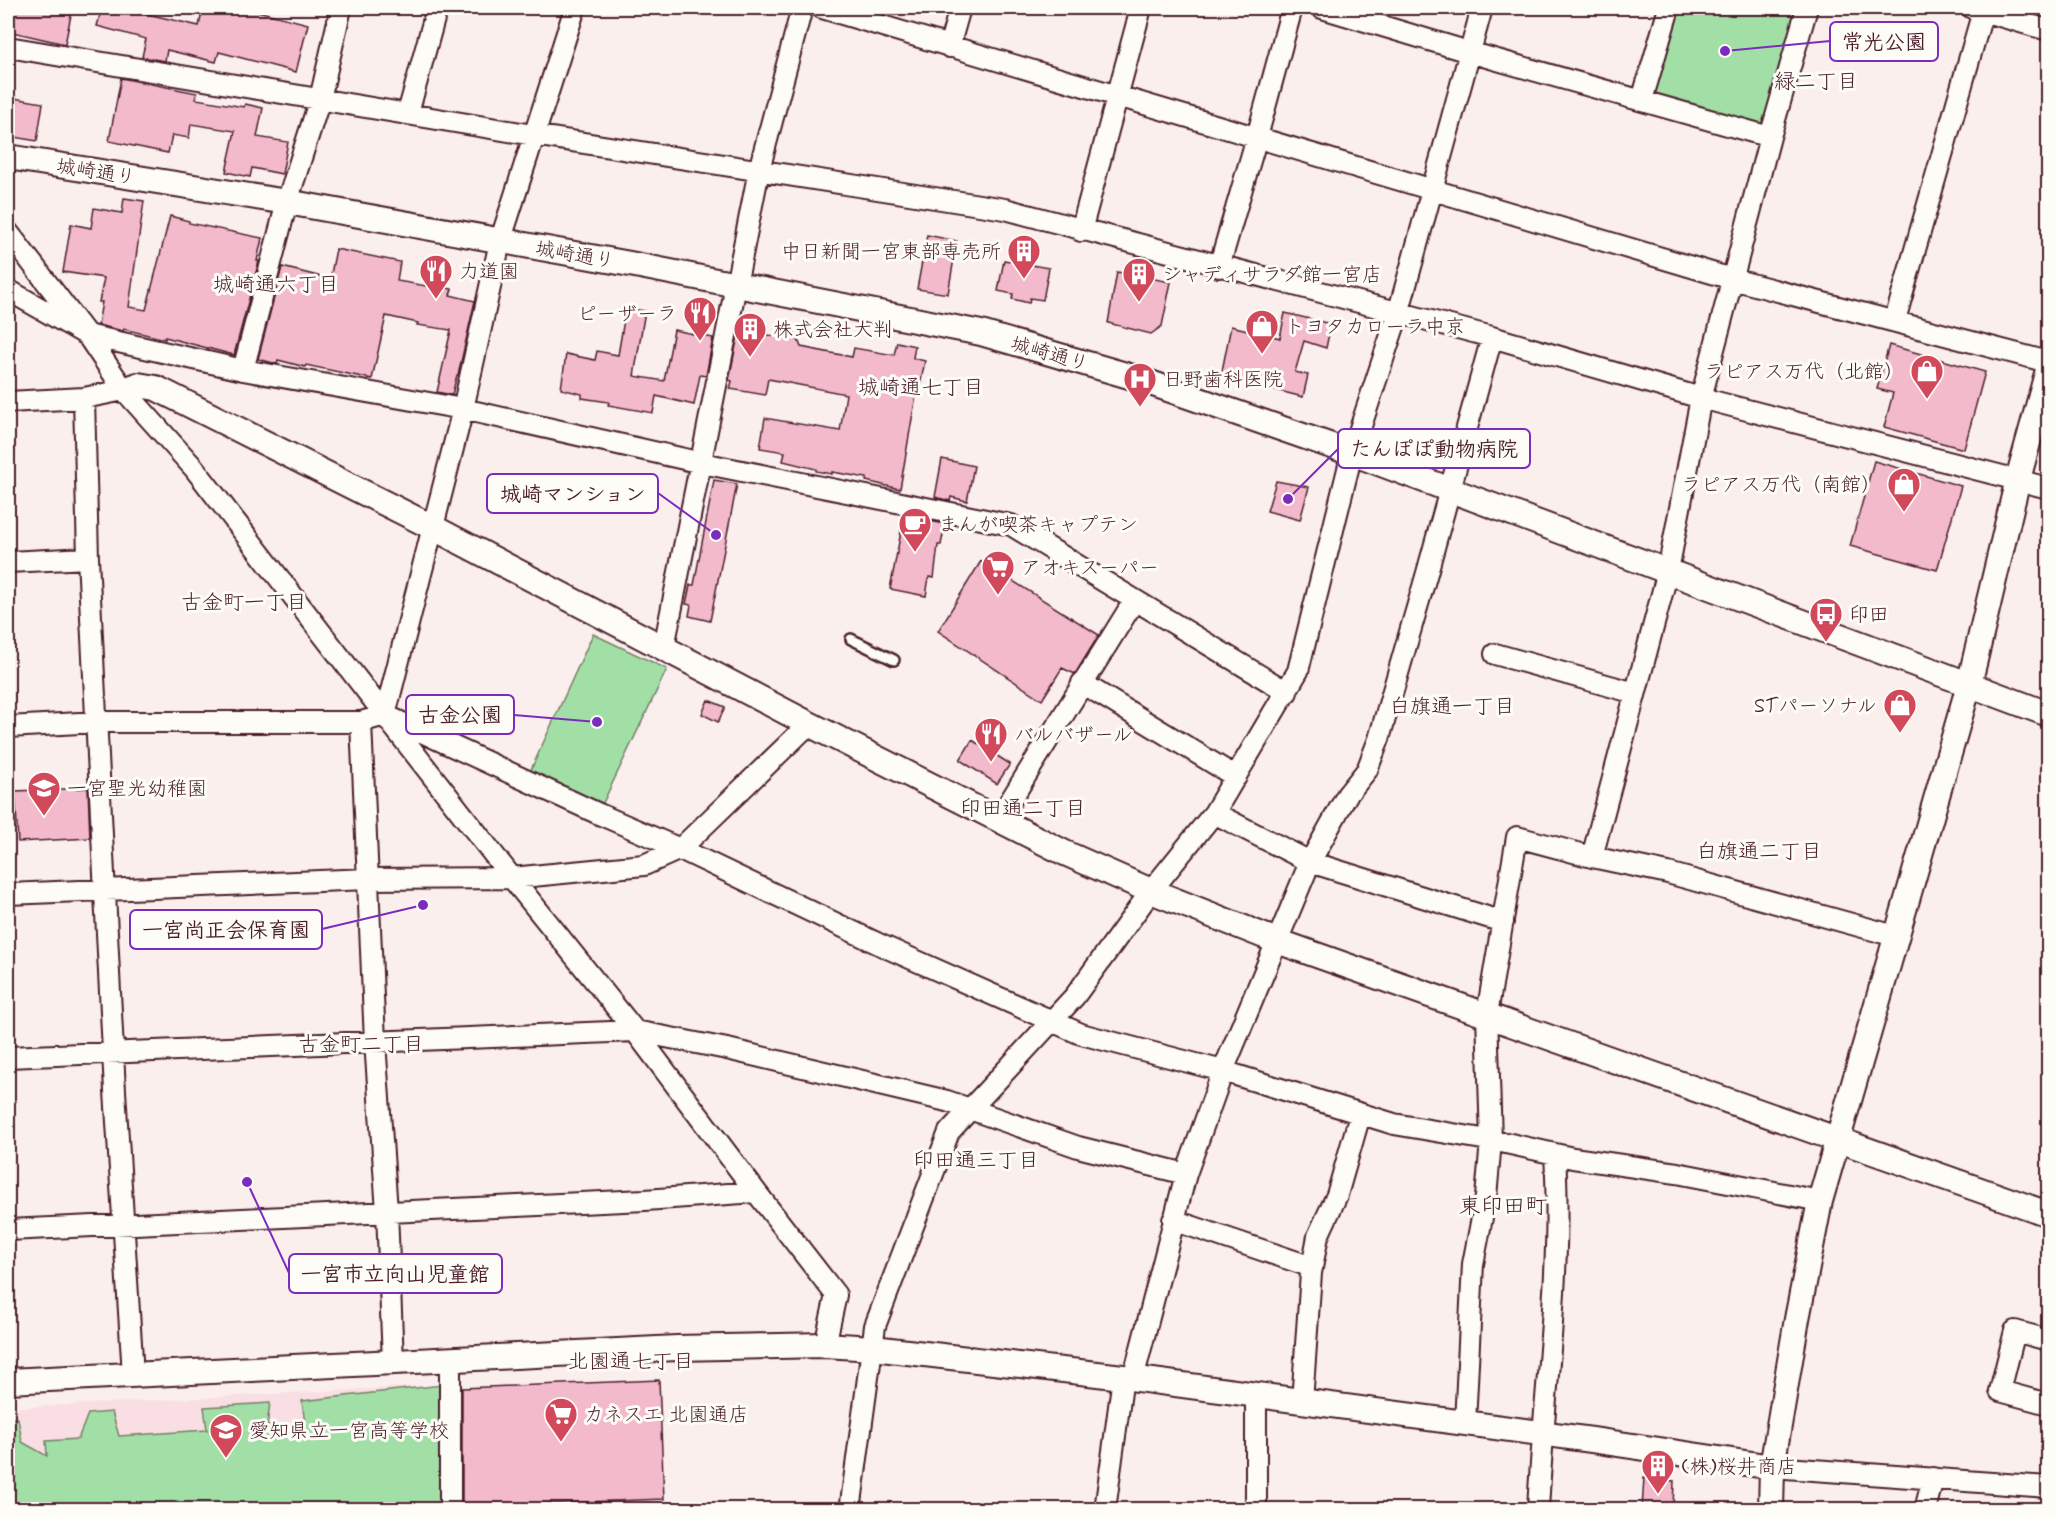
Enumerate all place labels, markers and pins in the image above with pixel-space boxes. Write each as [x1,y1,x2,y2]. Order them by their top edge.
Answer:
callout: 常光公園 [1830,22,1938,61]
building icon: 中日新聞一宮東部専売所 [1006,233,1042,280]
place label: 中日新聞一宮東部専売所 [781,239,1001,266]
restaurant icon: 力道園 [418,253,454,300]
building icon: シャディサラダ館一宮店 [1121,256,1157,303]
place label: 力道園 [459,259,519,286]
place label: シャディサラダ館一宮店 [1162,262,1382,289]
restaurant icon: ピーザーラ [682,295,718,342]
place label: ピーザーラ [577,301,677,328]
shop icon: トヨタカローラ中京 [1244,308,1280,355]
building icon: 株式会社大判 [732,311,768,358]
place label: トヨタカローラ中京 [1285,314,1465,341]
place label: 株式会社大判 [773,317,893,344]
shop icon: ラピアス万代（北館） [1909,353,1945,400]
place label: ラピアス万代（北館） [1704,359,1904,386]
hospital icon: 日野歯科医院 [1122,361,1158,408]
place label: 日野歯科医院 [1163,367,1283,394]
callout: たんぽぽ動物病院 [1338,429,1530,468]
shop icon: ラピアス万代（南館） [1886,466,1922,513]
place label: ラピアス万代（南館） [1681,472,1881,499]
callout: 城崎マンション [487,474,658,513]
cafe icon: まんが喫茶キャプテン [897,506,933,553]
place label: まんが喫茶キャプテン [938,512,1138,539]
supermarket icon: アオキスーパー [980,549,1016,596]
place label: アオキスーパー [1021,555,1159,582]
bus stop icon: 印田 [1808,596,1844,643]
place label: 印田 [1849,602,1889,629]
shop icon: STパーソナル [1882,687,1918,734]
place label: STパーソナル [1754,693,1877,720]
callout: 古金公園 [406,695,514,734]
restaurant icon: バルバザール [973,716,1009,763]
place label: バルバザール [1014,722,1133,749]
school or university icon: 一宮聖光幼稚園 [26,770,62,817]
place label: 一宮聖光幼稚園 [67,776,207,803]
callout: 一宮尚正会保育園 [130,910,322,949]
callout: 一宮市立向山児童館 [289,1254,502,1293]
supermarket icon: カネスエ 北園通店 [543,1396,579,1443]
place label: カネスエ 北園通店 [584,1402,749,1429]
school or university icon: 愛知県立一宮高等学校 [208,1412,244,1459]
place label: 愛知県立一宮高等学校 [249,1418,449,1445]
building icon: (株)桜井商店 [1640,1448,1676,1495]
place label: (株)桜井商店 [1681,1454,1797,1481]

